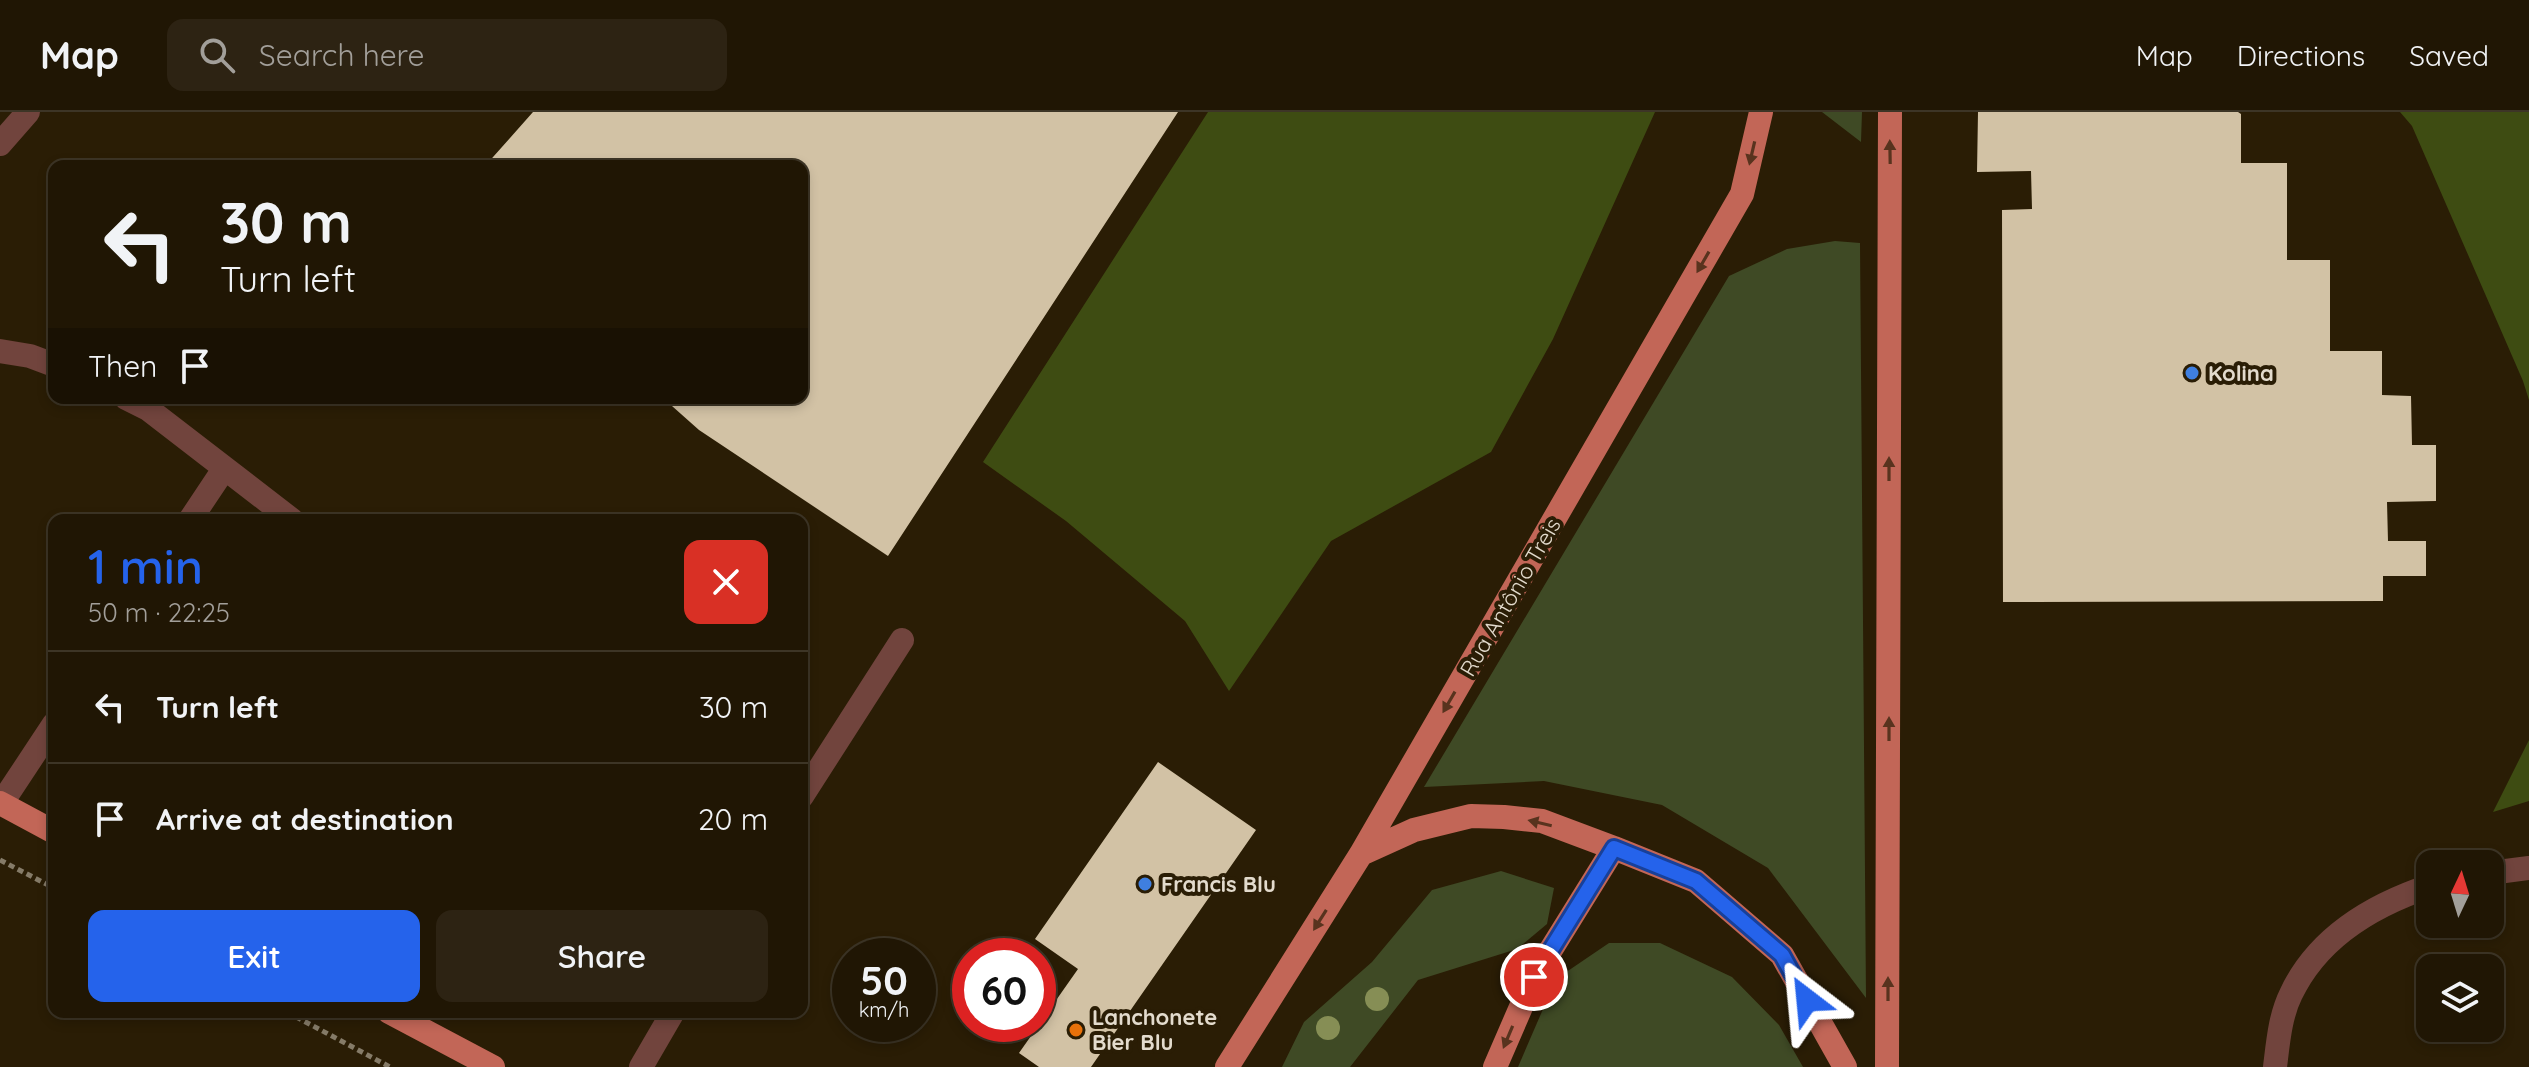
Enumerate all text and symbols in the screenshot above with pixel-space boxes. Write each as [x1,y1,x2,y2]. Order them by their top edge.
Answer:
search box [167,19,727,91]
text: Map [40,31,119,79]
icon: search [195,33,239,77]
text: Search here [259,36,424,74]
text: Map [2136,38,2193,73]
text: Directions [2237,38,2365,73]
text: Saved [2409,38,2489,73]
one-way arrow [1884,139,1896,164]
one-way arrow [1745,141,1757,166]
text: 30 m [220,187,352,257]
icon: left [88,192,192,296]
one-way arrow [1696,251,1710,273]
text: Turn left [220,256,356,301]
icon: arrive [173,344,217,388]
text: Then [88,347,157,385]
place label: Kolina [2208,359,2274,387]
marker: Kolina [2183,364,2201,382]
one-way arrow [1883,456,1895,481]
street label: Rua Antônio Treis [1453,513,1567,681]
text: 1 min [88,536,203,596]
button: close [684,540,768,624]
text: 50 m · 22:25 [88,596,230,629]
icon: left [88,685,132,729]
text: Turn left [156,688,279,726]
text: 30 m [699,688,768,726]
one-way arrow [1442,691,1456,713]
one-way arrow [1882,716,1895,741]
icon: arrive [88,797,132,841]
text: Arrive at destination [156,800,454,838]
text: 20 m [698,800,768,838]
one-way arrow [1528,816,1553,829]
north arrow [2416,850,2504,938]
map controls [2416,850,2504,1042]
place label: Francis Blu [1161,870,1276,898]
marker: Francis Blu [1136,875,1154,893]
one-way arrow [1313,909,1327,931]
button: Exit [88,910,420,1002]
button: Share [436,910,768,1002]
speed limit sign: 60 [952,938,1056,1042]
pin [1500,943,1568,1011]
button: layers [2416,954,2504,1042]
text: 50 [860,955,908,1005]
icon: arrive [1512,955,1556,999]
position arrow [1765,958,1849,1042]
one-way arrow [1882,976,1894,1001]
text: km/h [859,997,909,1022]
place label: Lanchonete Bier Blu [1092,1003,1217,1056]
marker: Lanchonete Bier Blu [1067,1021,1085,1039]
one-way arrow [1501,1025,1514,1049]

